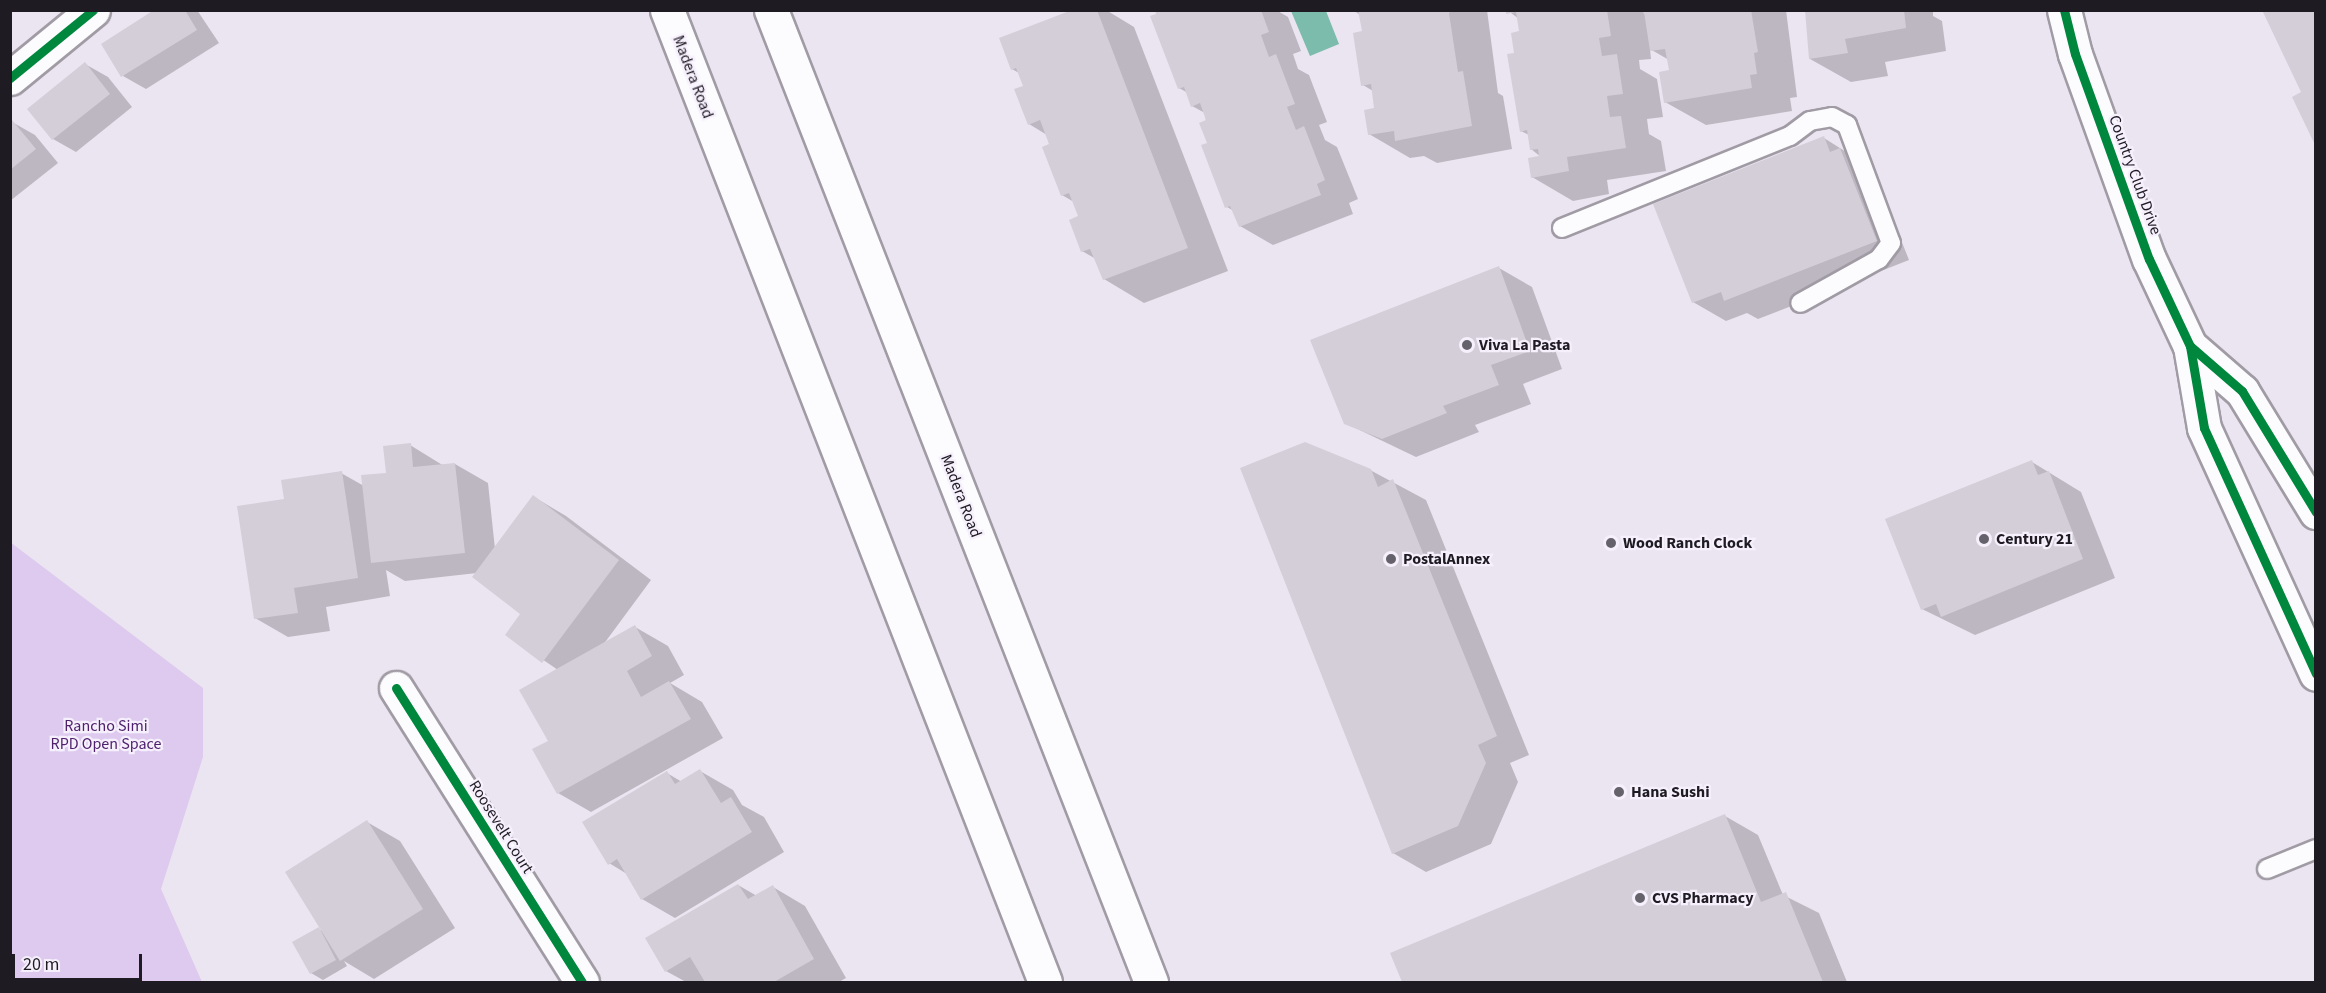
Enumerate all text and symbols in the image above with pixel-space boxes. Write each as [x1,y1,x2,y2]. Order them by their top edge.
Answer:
street label: Madera Road [668,33,718,121]
street label: Country Club Drive [2104,113,2166,237]
place label: Viva La Pasta [1479,335,1570,355]
marker: Viva La Pasta [1460,338,1474,352]
street label: Madera Road [936,452,986,540]
place label: Century 21 [1996,529,2073,549]
marker: Century 21 [1977,532,1991,546]
place label: Wood Ranch Clock [1623,533,1752,553]
marker: Wood Ranch Clock [1604,536,1618,550]
place label: PostalAnnex [1403,549,1490,569]
marker: PostalAnnex [1384,552,1398,566]
park label: Rancho Simi RPD Open Space [51,716,161,754]
street label: Roosevelt Court [465,777,537,877]
place label: Hana Sushi [1631,782,1710,802]
marker: Hana Sushi [1612,785,1626,799]
place label: CVS Pharmacy [1652,888,1753,908]
marker: CVS Pharmacy [1633,891,1647,905]
scale bar [15,942,146,980]
text: 20 m [23,952,59,977]

